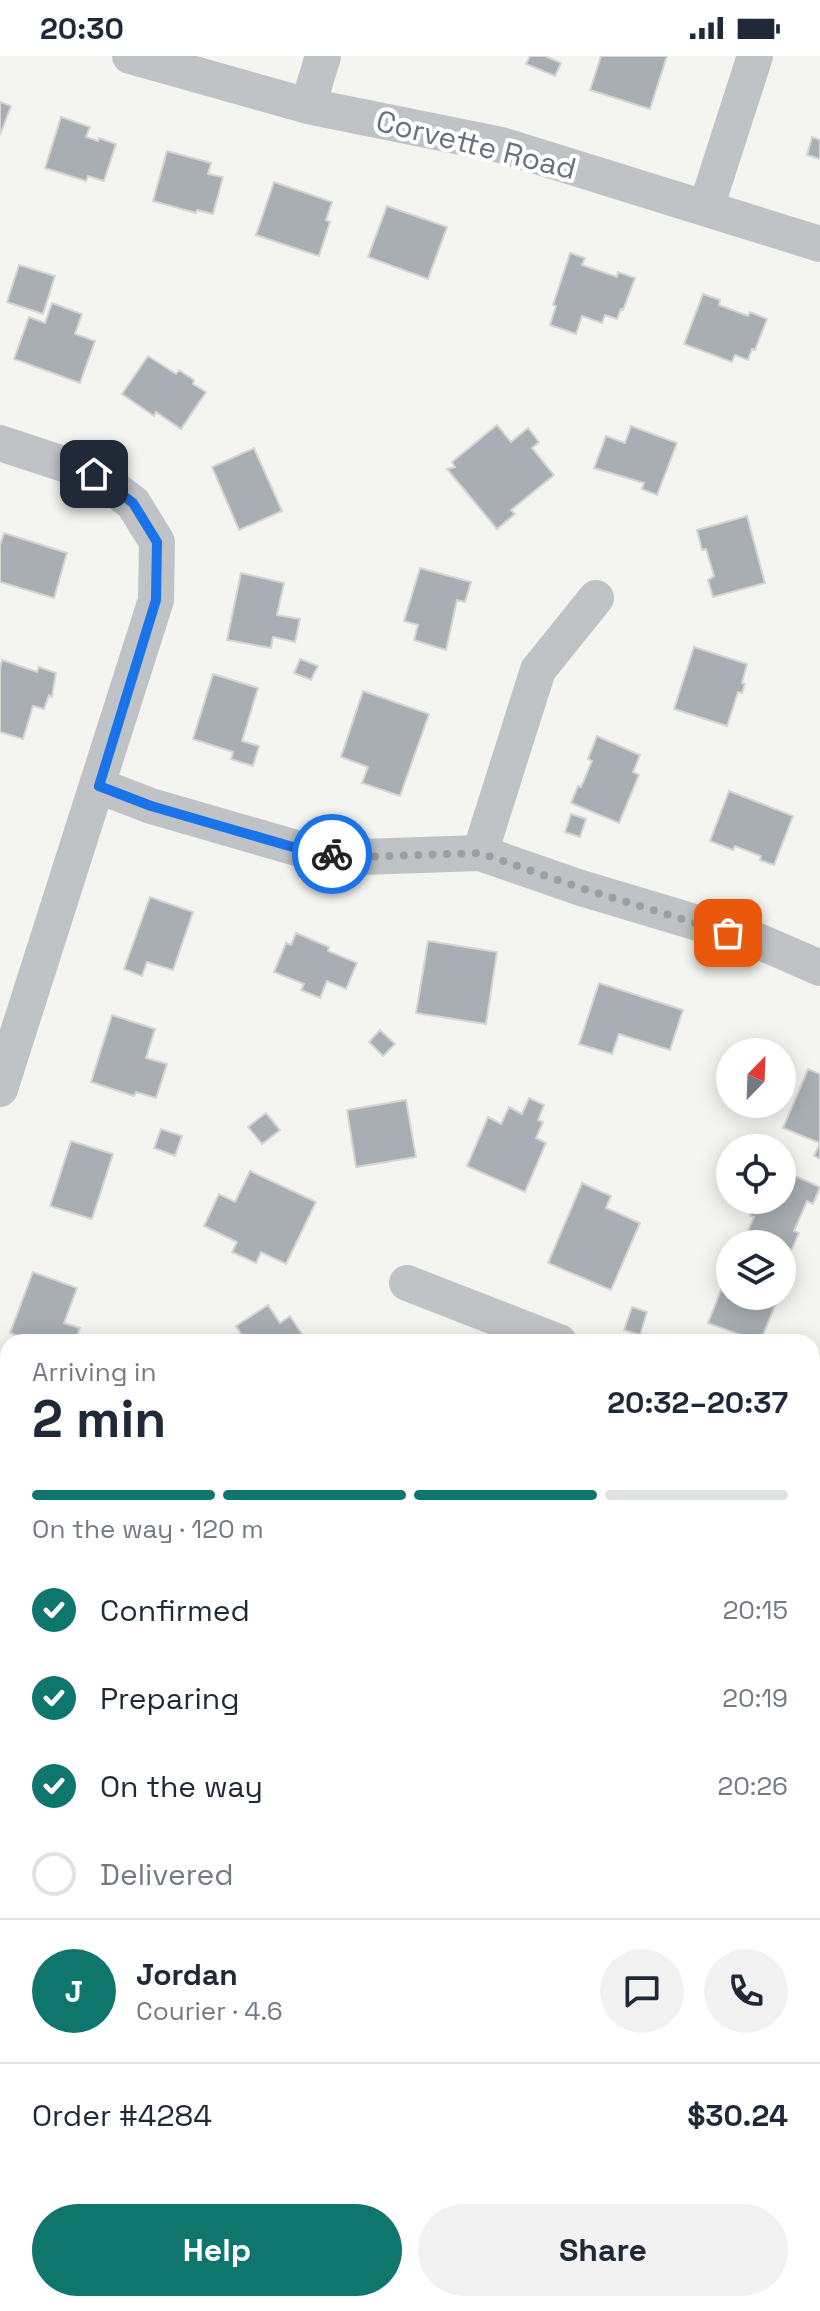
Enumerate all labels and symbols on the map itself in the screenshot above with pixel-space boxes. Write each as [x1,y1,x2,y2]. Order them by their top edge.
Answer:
street label: Corvette Road [372,101,580,188]
pin [60,440,128,508]
courier [292,814,372,894]
pin [694,899,762,967]
north arrow [716,1038,796,1118]

